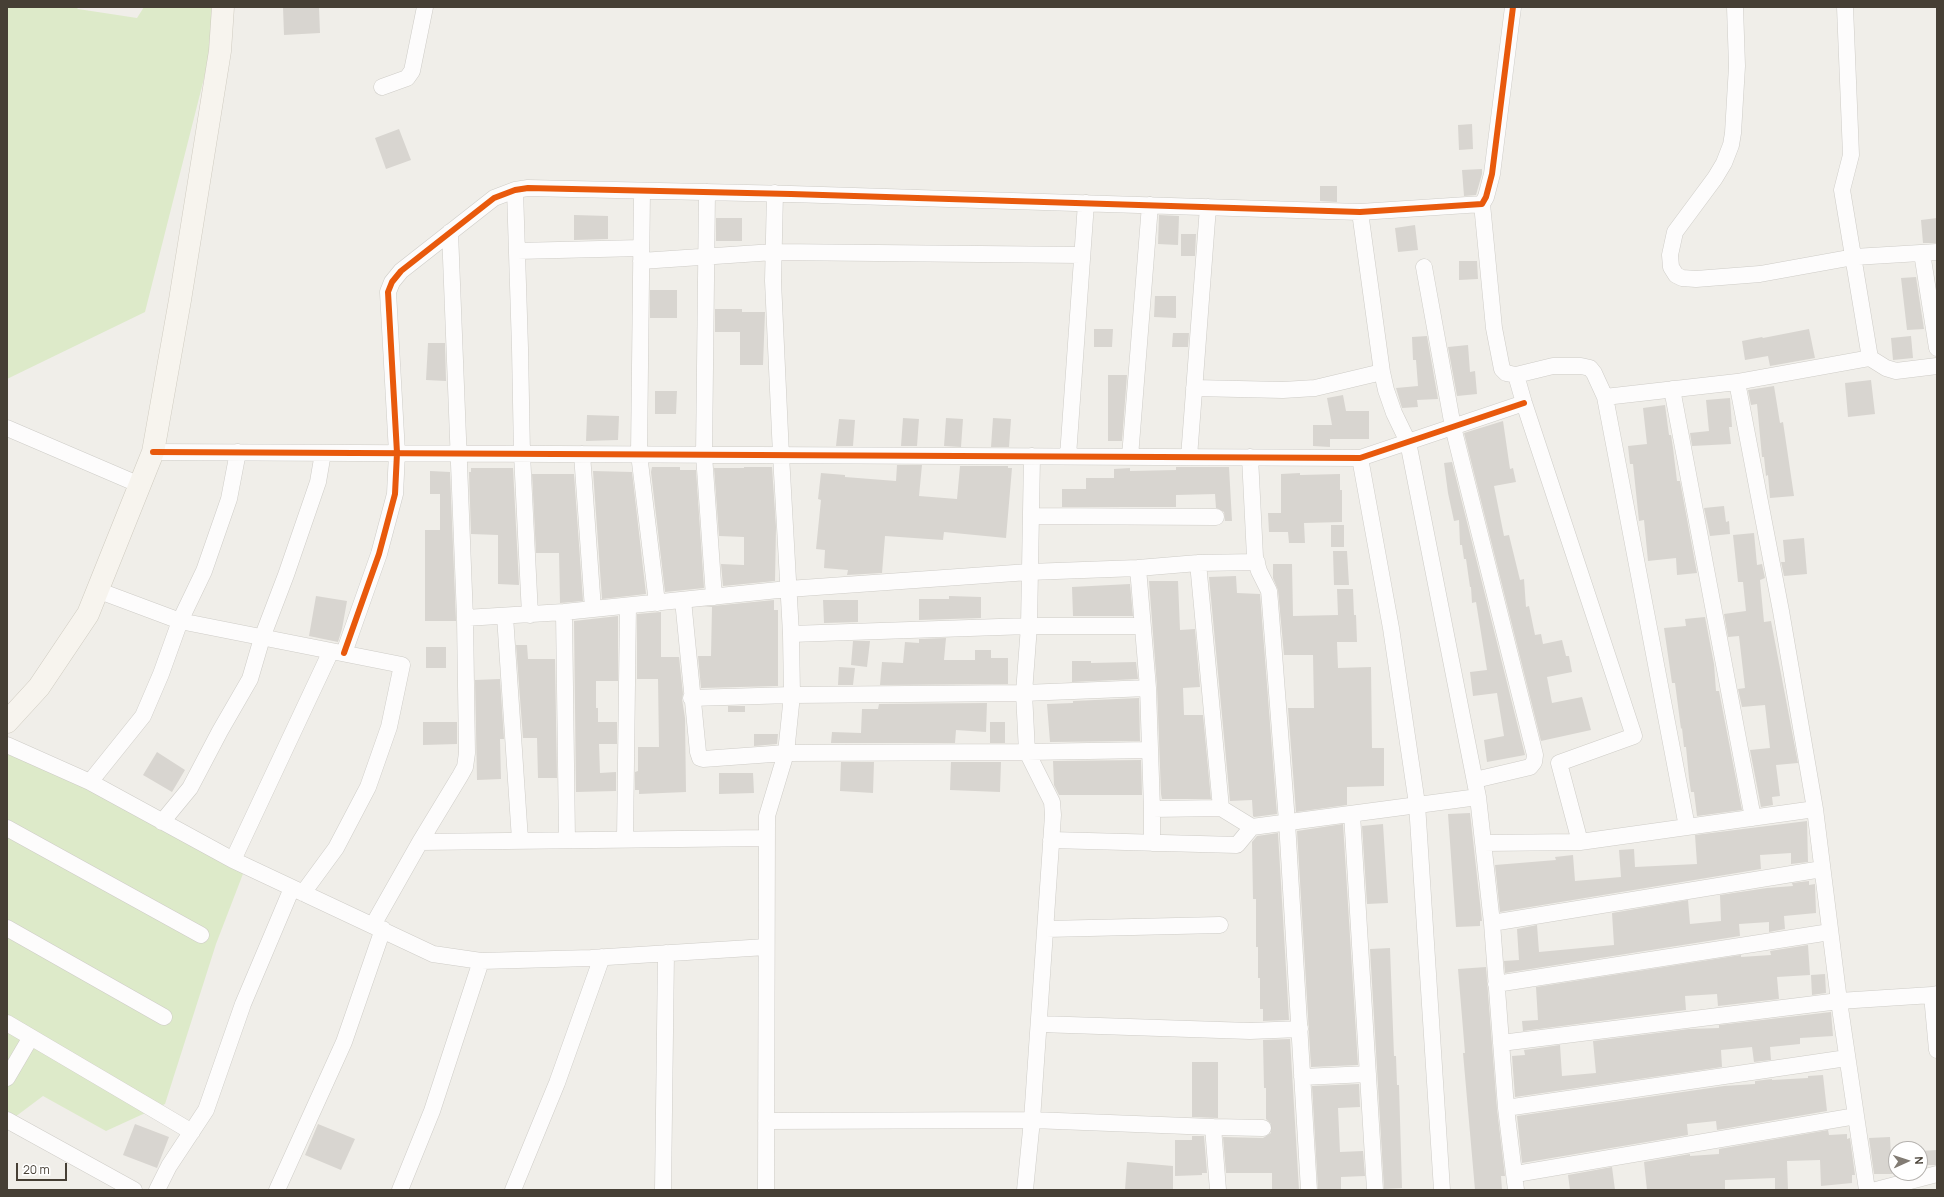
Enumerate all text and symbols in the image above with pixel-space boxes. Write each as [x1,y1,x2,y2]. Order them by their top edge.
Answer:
north arrow [1888,1141,1928,1181]
scale bar [18,1155,69,1181]
text: N [1912,1156,1927,1165]
text: 20 m [23,1161,50,1178]

